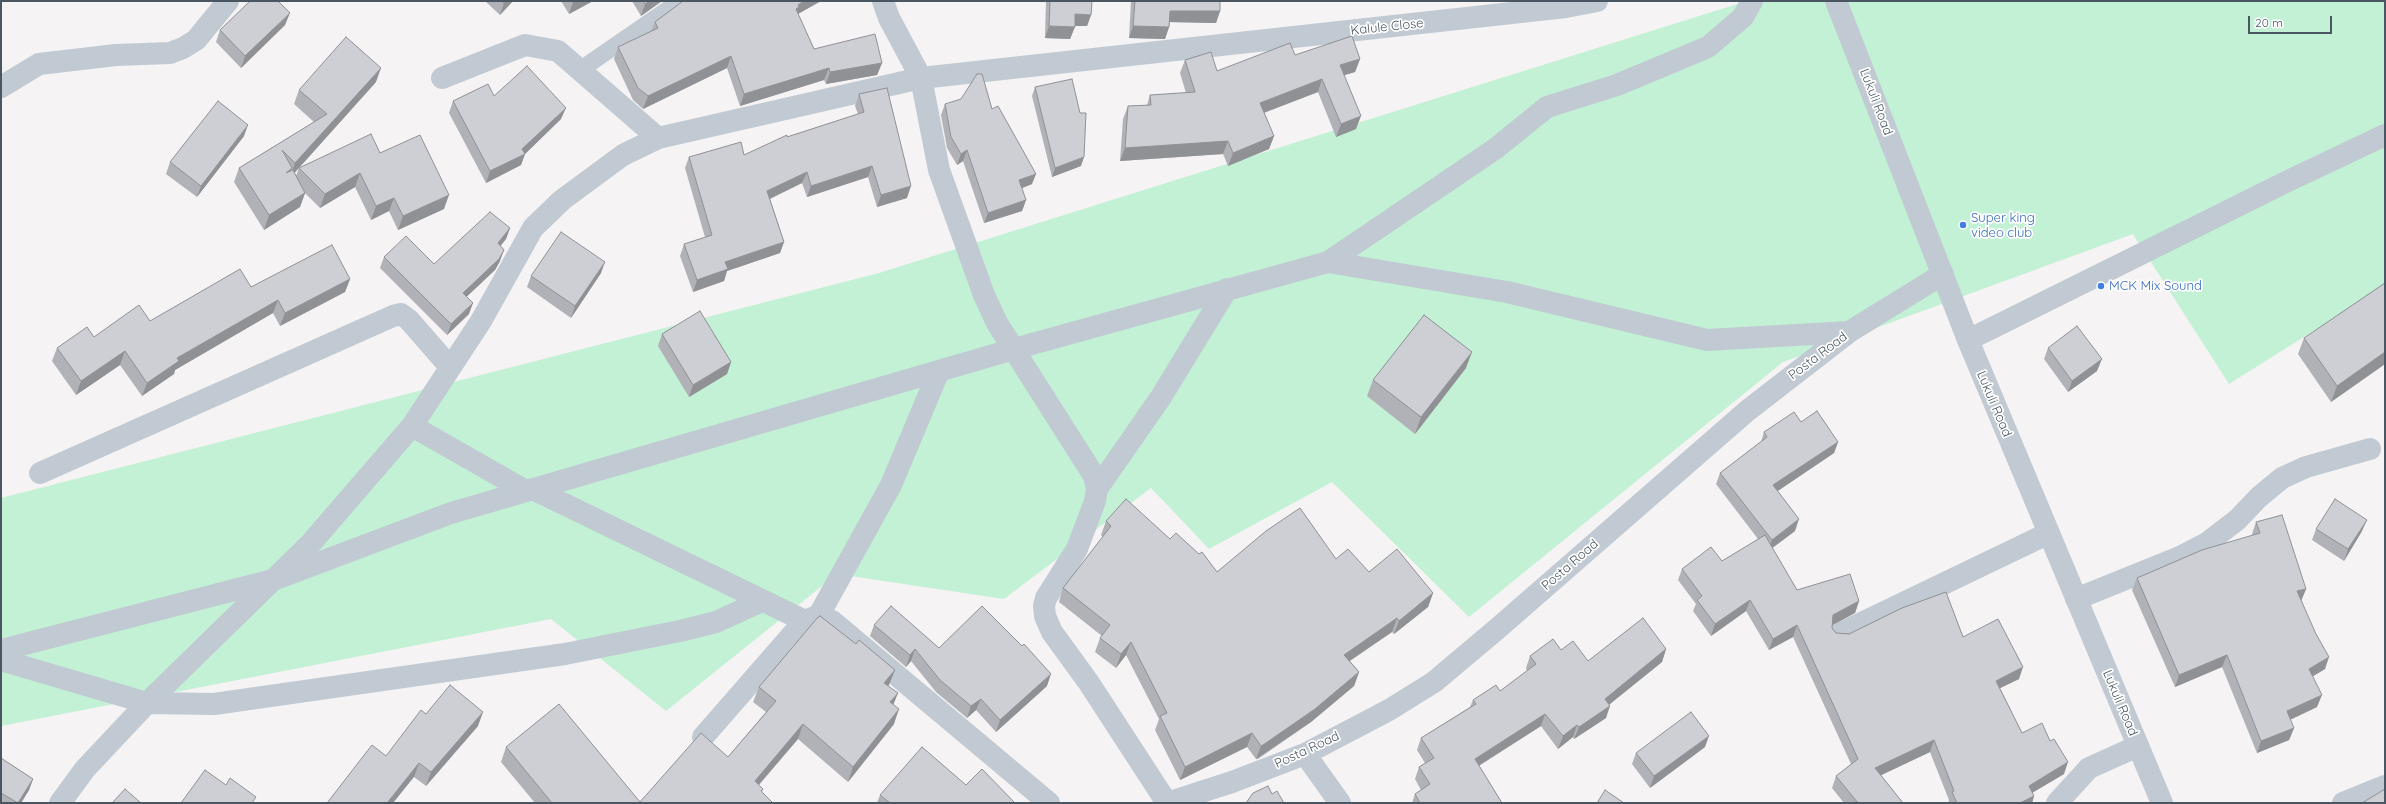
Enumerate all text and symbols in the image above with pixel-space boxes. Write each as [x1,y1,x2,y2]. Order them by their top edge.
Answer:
scale bar [2250,8,2334,34]
street label: Kalule Close [1350,15,1424,39]
text: 20 m [2255,15,2283,30]
street label: Lukuli Road [1856,66,1896,138]
place label: Super king video club [1971,210,2035,241]
marker: Super king video club [1958,220,1968,230]
place label: MCK Mix Sound [2109,278,2202,294]
marker: MCK Mix Sound [2096,281,2106,291]
street label: Posta Road [1785,329,1851,383]
street label: Lukuli Road [1973,369,2015,439]
street label: Posta Road [1539,536,1601,594]
street label: Lukuli Road [2099,668,2141,738]
street label: Posta Road [1272,728,1342,772]

